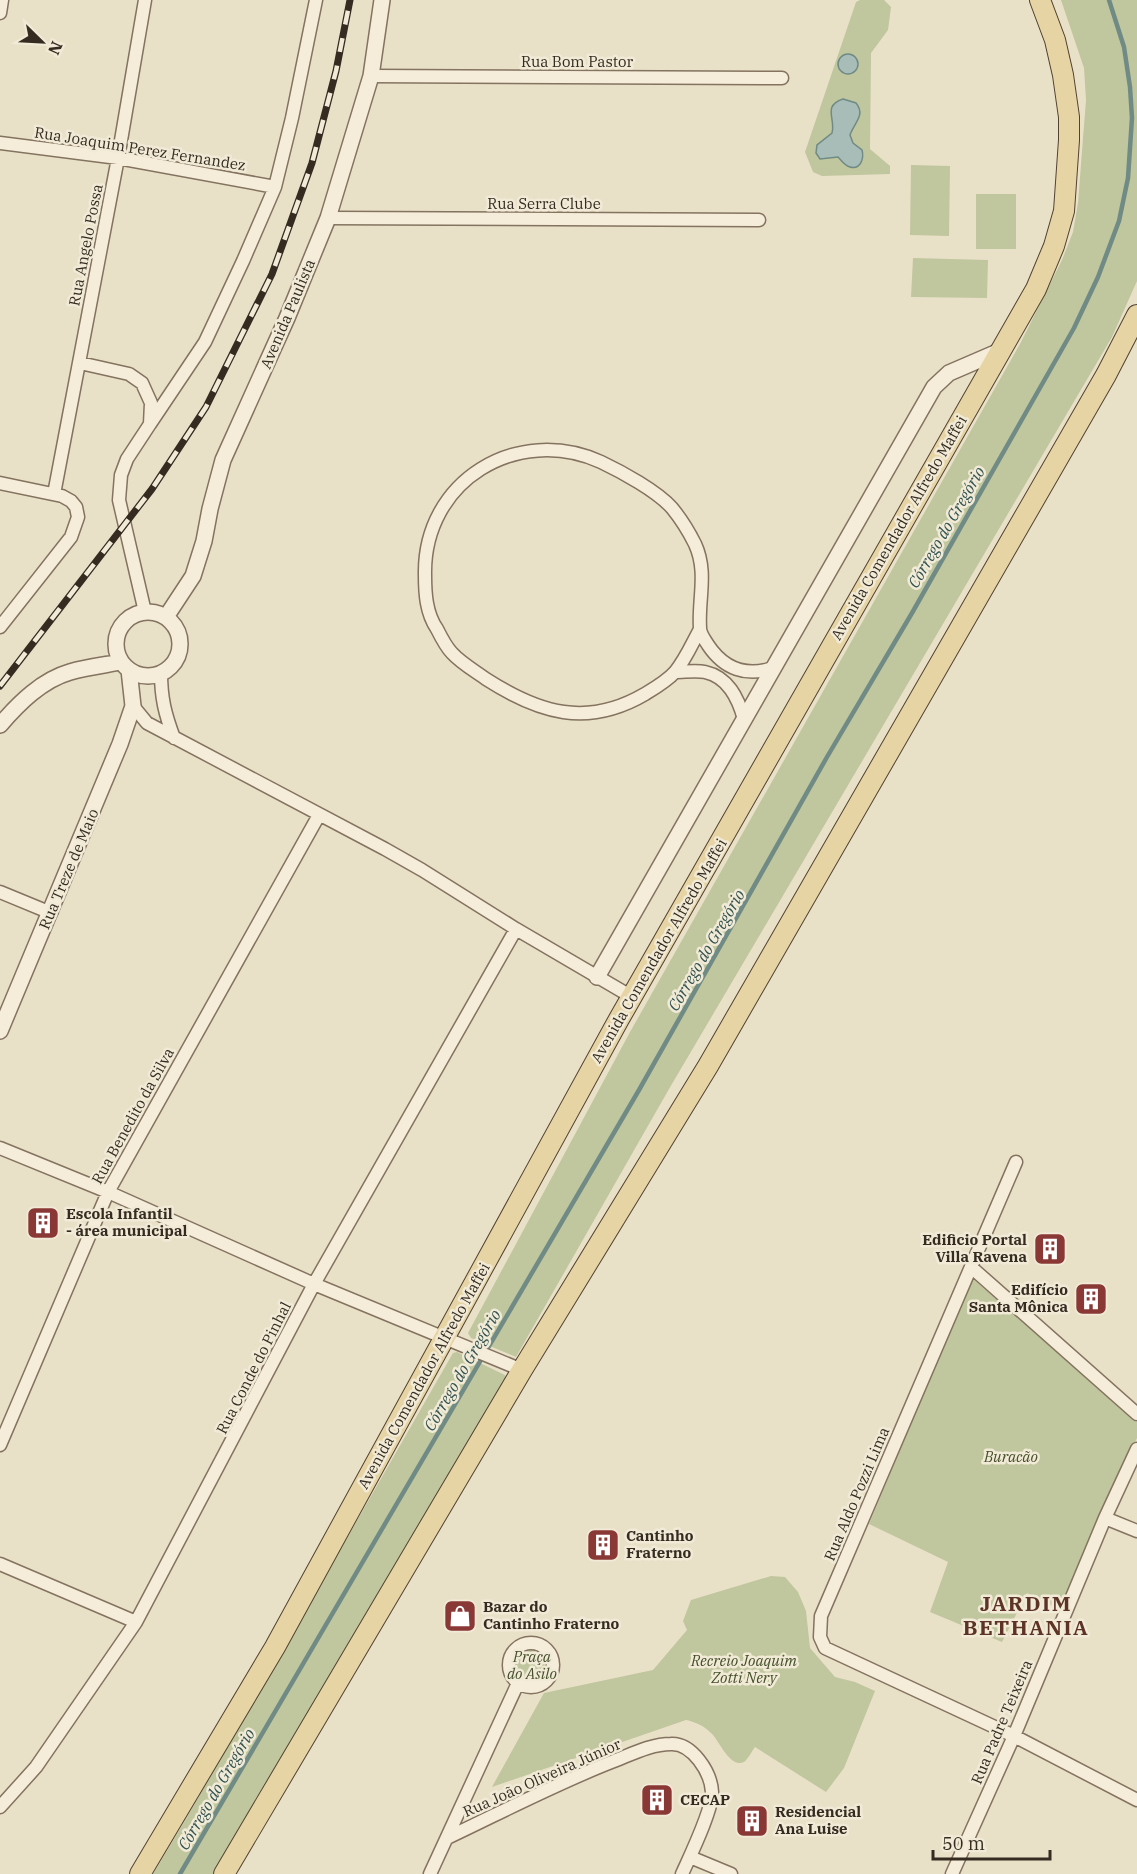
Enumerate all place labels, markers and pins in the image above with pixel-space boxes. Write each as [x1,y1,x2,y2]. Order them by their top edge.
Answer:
place label: Escola Infantil - área municipal [66,1204,188,1240]
building icon: Escola Infantil - área municipal [25,1205,61,1241]
place label: Edificio Portal Villa Ravena [922,1230,1027,1266]
building icon: Edificio Portal Villa Ravena [1032,1231,1068,1267]
place label: Edifício Santa Mônica [969,1280,1068,1316]
building icon: Edifício Santa Mônica [1073,1281,1109,1317]
place label: Cantinho Fraterno [626,1526,694,1562]
building icon: Cantinho Fraterno [585,1527,621,1563]
place label: Bazar do Cantinho Fraterno [483,1597,620,1633]
shop icon: Bazar do Cantinho Fraterno [442,1598,478,1634]
building icon: CECAP [639,1782,675,1818]
place label: CECAP [680,1790,730,1809]
place label: Residencial Ana Luise [775,1802,861,1838]
building icon: Residencial Ana Luise [734,1803,770,1839]

